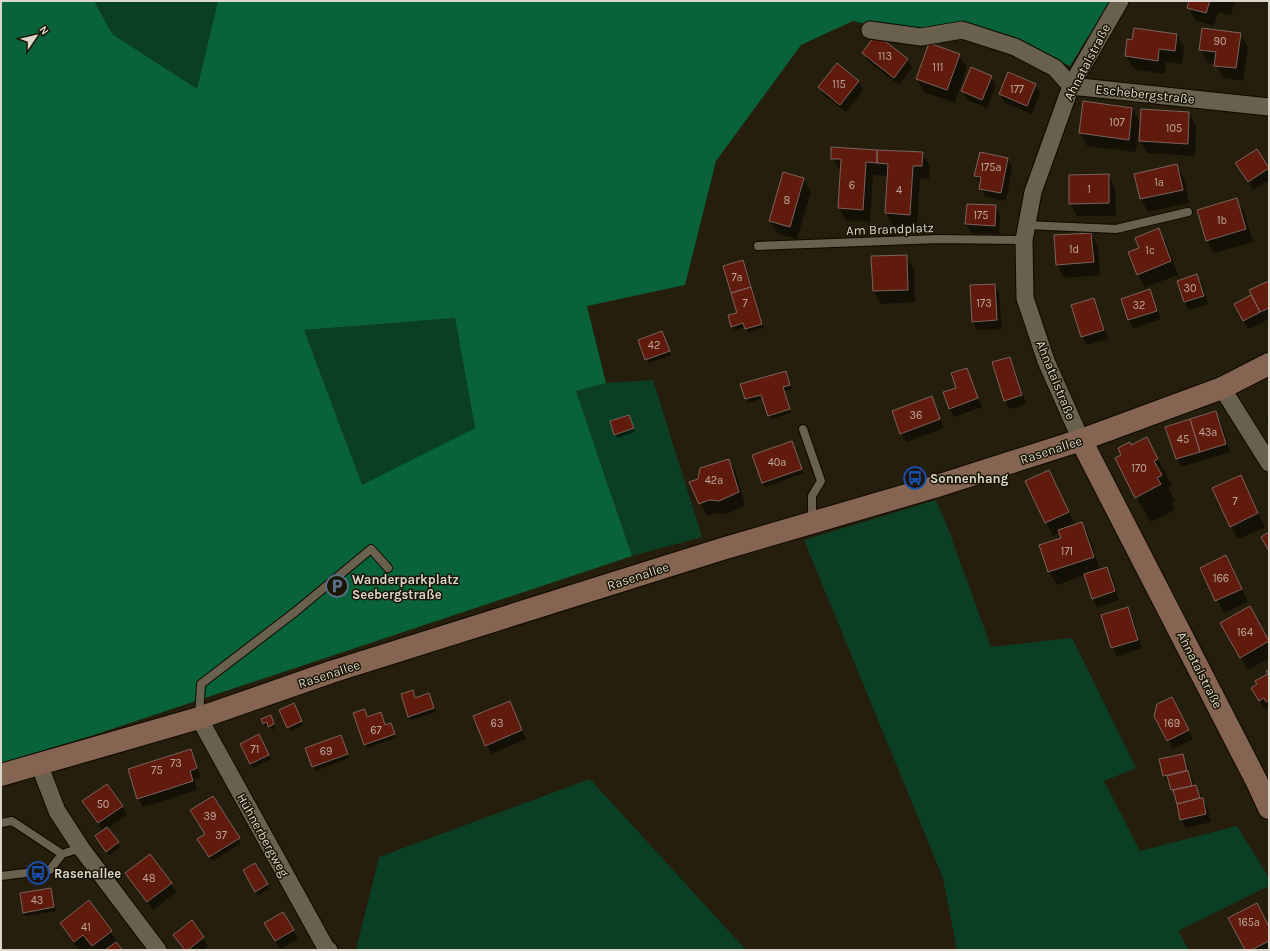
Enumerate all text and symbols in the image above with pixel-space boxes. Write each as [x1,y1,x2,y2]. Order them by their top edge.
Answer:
north arrow [16,16,56,56]
street label: Ahnatalstraße [1061,21,1114,103]
text: N [36,24,51,38]
house number: 90 [1214,35,1226,48]
house number: 113 [878,50,892,63]
house number: 111 [933,61,943,74]
house number: 115 [832,78,846,91]
street label: Eschebergstraße [1095,81,1196,107]
house number: 177 [1010,83,1024,96]
house number: 107 [1109,116,1125,129]
house number: 105 [1166,122,1182,135]
house number: 175a [980,161,1002,174]
house number: 1a [1154,176,1164,189]
house number: 6 [849,179,855,192]
house number: 1 [1087,183,1091,196]
house number: 4 [896,184,902,197]
house number: 8 [784,194,791,207]
house number: 175 [973,209,989,222]
house number: 1b [1217,214,1227,227]
street label: Am Brandplatz [846,220,934,238]
house number: 1d [1069,243,1079,256]
house number: 1c [1145,244,1155,257]
house number: 7a [731,271,743,284]
house number: 30 [1183,282,1197,295]
house number: 7 [742,297,748,310]
house number: 173 [976,297,992,310]
house number: 32 [1133,299,1145,312]
street label: Ahnatalstraße [1033,338,1079,422]
house number: 42 [648,339,660,352]
house number: 36 [910,409,922,422]
house number: 43a [1199,426,1217,439]
street label: Rasenallee [1018,433,1084,467]
house number: 45 [1177,433,1189,446]
house number: 40a [768,456,786,469]
house number: 170 [1131,462,1147,475]
bus stop icon: Sonnenhang [902,465,928,491]
place label: Sonnenhang [930,471,1009,486]
house number: 42a [705,474,723,487]
house number: 7 [1232,495,1238,508]
house number: 171 [1061,545,1073,558]
street label: Rasenallee [605,559,671,593]
place label: Wanderparkplatz Seebergstraße [352,572,459,602]
house number: 166 [1213,572,1229,585]
parking icon: Wanderparkplatz Seebergstraße [324,573,350,599]
house number: 164 [1237,626,1253,639]
street label: Ahnatalstraße [1174,629,1226,711]
street label: Rasenallee [296,657,362,691]
house number: 63 [491,717,503,730]
house number: 169 [1164,717,1180,730]
house number: 67 [370,724,382,737]
house number: 71 [251,743,259,756]
house number: 69 [320,745,332,758]
house number: 73 [170,757,182,770]
house number: 75 [151,764,163,777]
street label: Hühnerbergweg [234,791,292,880]
house number: 50 [97,798,109,811]
house number: 39 [204,810,216,823]
house number: 37 [215,829,227,842]
bus stop icon: Rasenallee [25,860,51,886]
place label: Rasenallee [54,866,121,881]
house number: 48 [143,872,156,885]
house number: 43 [31,894,43,907]
house number: 165a [1238,916,1260,929]
house number: 41 [81,921,91,934]

